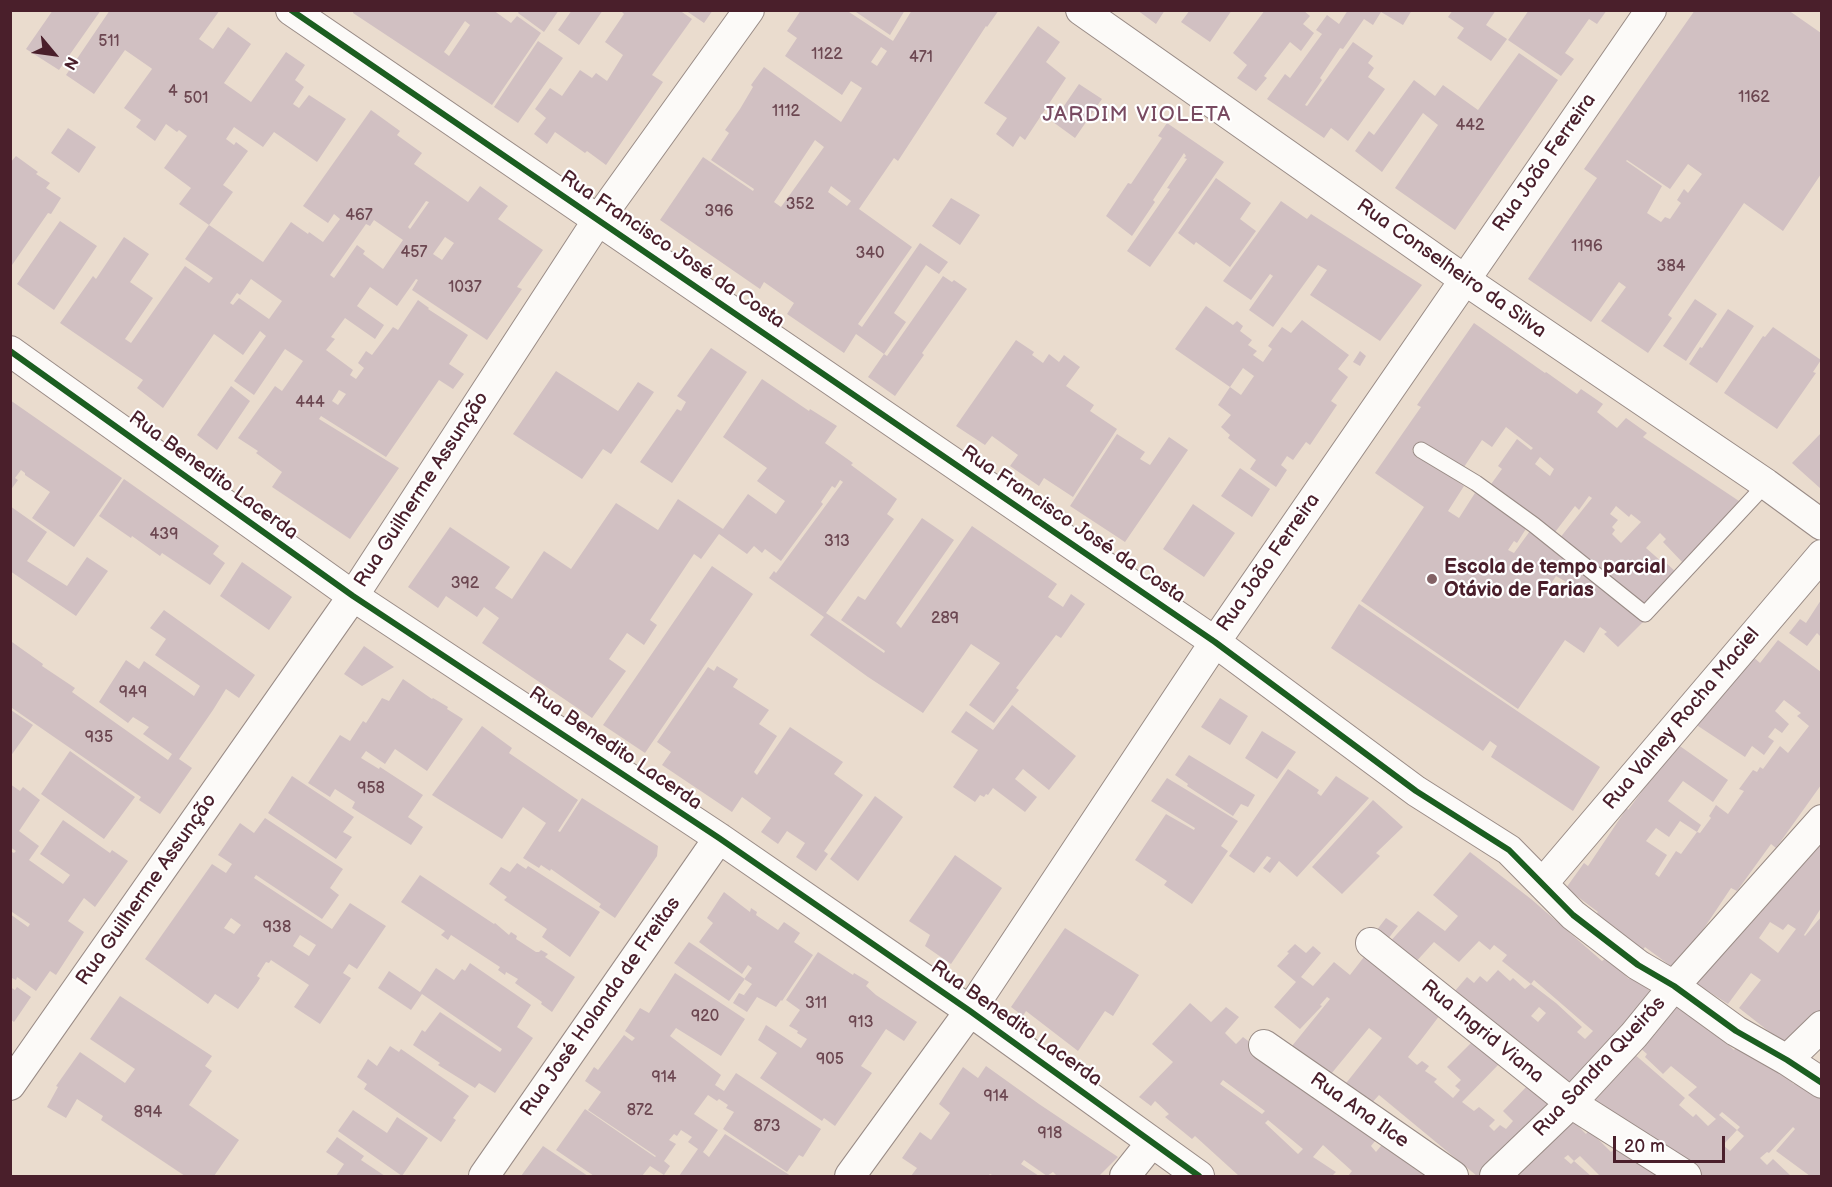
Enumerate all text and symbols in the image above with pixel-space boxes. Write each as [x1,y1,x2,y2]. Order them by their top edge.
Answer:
north arrow [24,24,84,84]
house number: 511 [98,32,120,52]
house number: 1122 [811,45,843,65]
house number: 471 [909,48,933,68]
text: N [59,53,81,73]
house number: 4 [168,82,178,102]
house number: 1162 [1738,88,1770,108]
house number: 501 [184,89,208,109]
street label: Rua João Ferreira [1488,89,1602,237]
house number: 1112 [772,102,800,122]
district label: JARDIM VIOLETA [1042,103,1232,129]
house number: 442 [1456,116,1484,136]
street label: Rua Francisco José da Costa [555,166,789,334]
street label: Rua Conselheiro da Silva [1351,194,1551,344]
house number: 352 [786,195,814,215]
house number: 396 [705,202,733,222]
house number: 467 [345,206,373,226]
house number: 1196 [1571,237,1603,257]
house number: 457 [401,243,427,263]
house number: 340 [855,244,885,264]
house number: 384 [1657,257,1685,277]
house number: 1037 [448,278,482,298]
street label: Rua Guilherme Assunção [350,388,494,592]
house number: 444 [295,393,325,413]
street label: Rua Benedito Lacerda [124,406,302,546]
street label: Rua Francisco José da Costa [956,441,1190,609]
street label: Rua João Ferreira [1212,489,1326,637]
house number: 439 [150,525,178,545]
house number: 313 [824,532,850,552]
place label: Escola de tempo parcial Otávio de Farias [1444,556,1666,603]
marker: Escola de tempo parcial Otávio de Farias [1425,572,1439,586]
house number: 392 [451,574,479,594]
house number: 289 [931,609,959,629]
street label: Rua Valney Rocha Maciel [1599,623,1765,815]
street label: Rua Benedito Lacerda [524,682,706,816]
house number: 949 [119,683,147,703]
house number: 935 [85,728,113,748]
house number: 958 [357,779,385,799]
street label: Rua Guilherme Assunção [72,790,222,990]
street label: Rua José Holanda de Freitas [516,893,686,1121]
house number: 938 [263,918,291,938]
street label: Rua Benedito Lacerda [926,956,1106,1092]
street label: Rua Ingrid Viana [1416,975,1548,1089]
street label: Rua Sandra Queirós [1529,992,1671,1142]
house number: 311 [805,994,827,1014]
house number: 920 [691,1007,719,1027]
house number: 913 [848,1013,874,1033]
house number: 905 [816,1050,844,1070]
house number: 914 [651,1068,677,1088]
street label: Rua Ana Ilce [1305,1068,1413,1154]
house number: 914 [983,1087,1009,1107]
house number: 872 [627,1101,653,1121]
house number: 894 [134,1103,162,1123]
house number: 873 [753,1117,781,1137]
house number: 918 [1038,1124,1062,1144]
scale bar [1616,1124,1728,1162]
text: 20 m [1624,1136,1665,1157]

